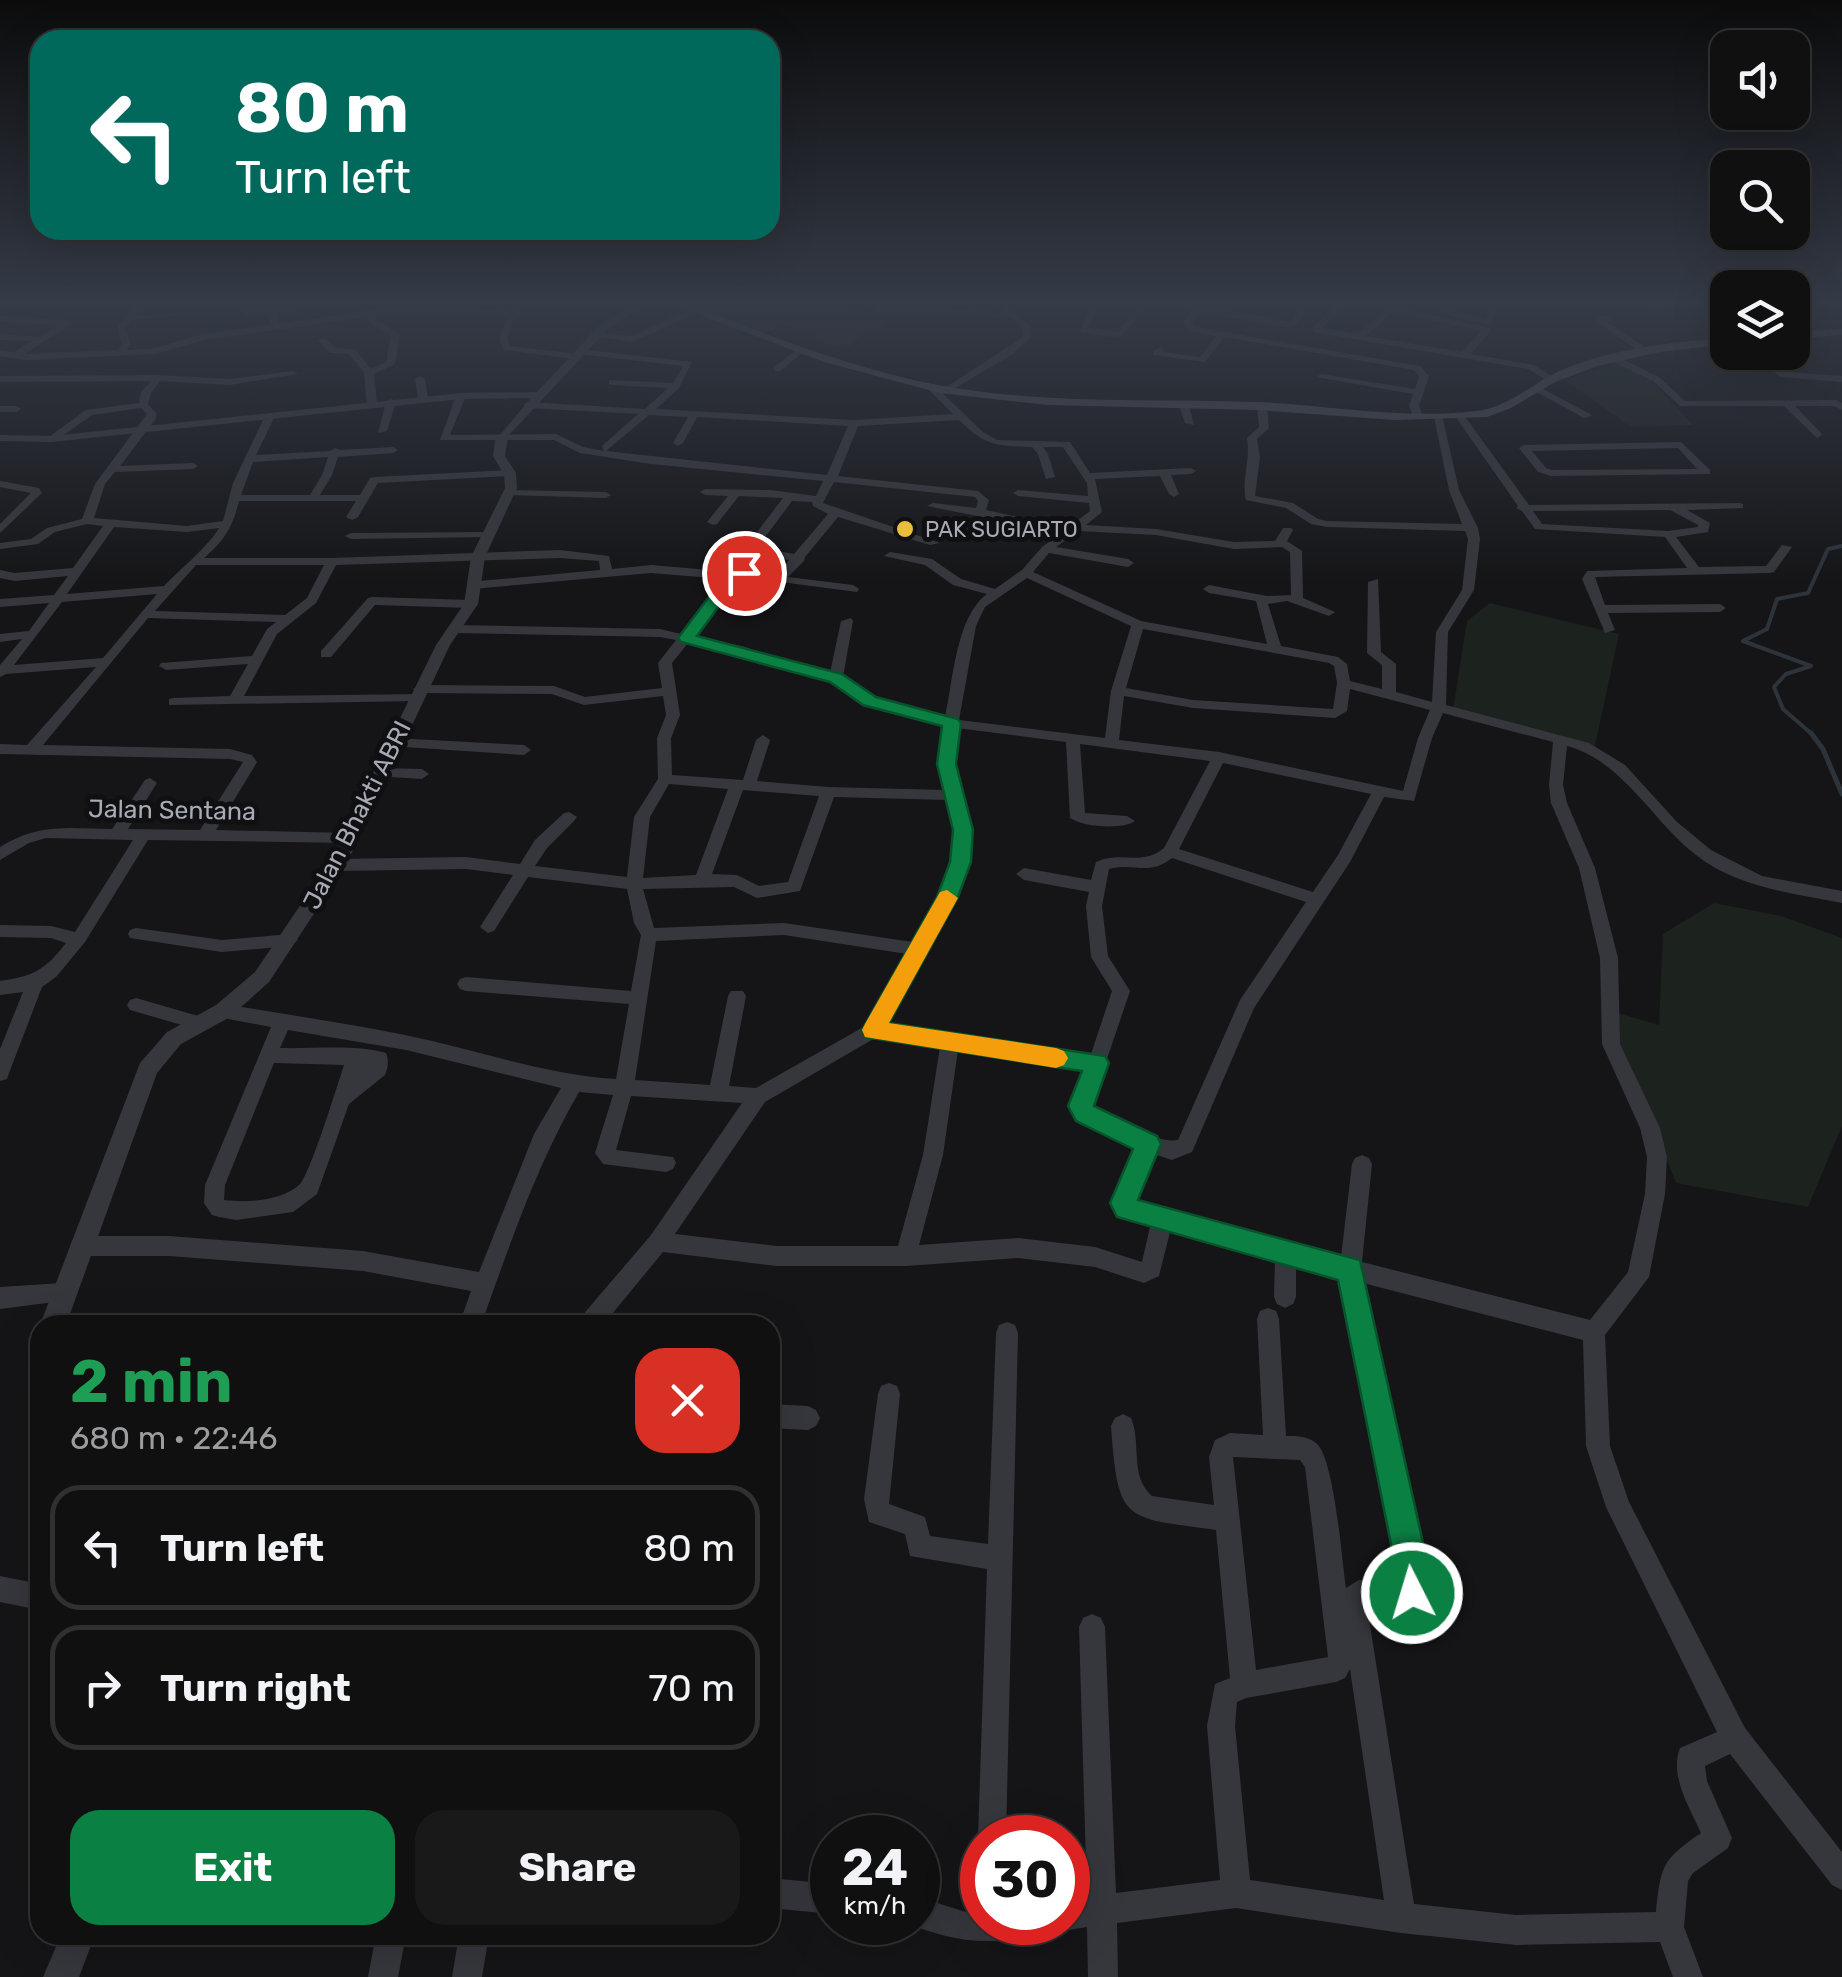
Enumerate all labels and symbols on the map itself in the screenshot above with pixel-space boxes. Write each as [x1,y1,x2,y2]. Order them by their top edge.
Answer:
place label: PAK SUGIARTO [925,516,1078,543]
marker: PAK SUGIARTO [894,518,916,540]
pin [702,531,787,616]
street label: Jalan Bhakti ABRI [297,716,417,914]
street label: Jalan Sentana [88,794,256,826]
position arrow [1360,1541,1464,1645]
speed limit sign: 30 [960,1815,1090,1945]

